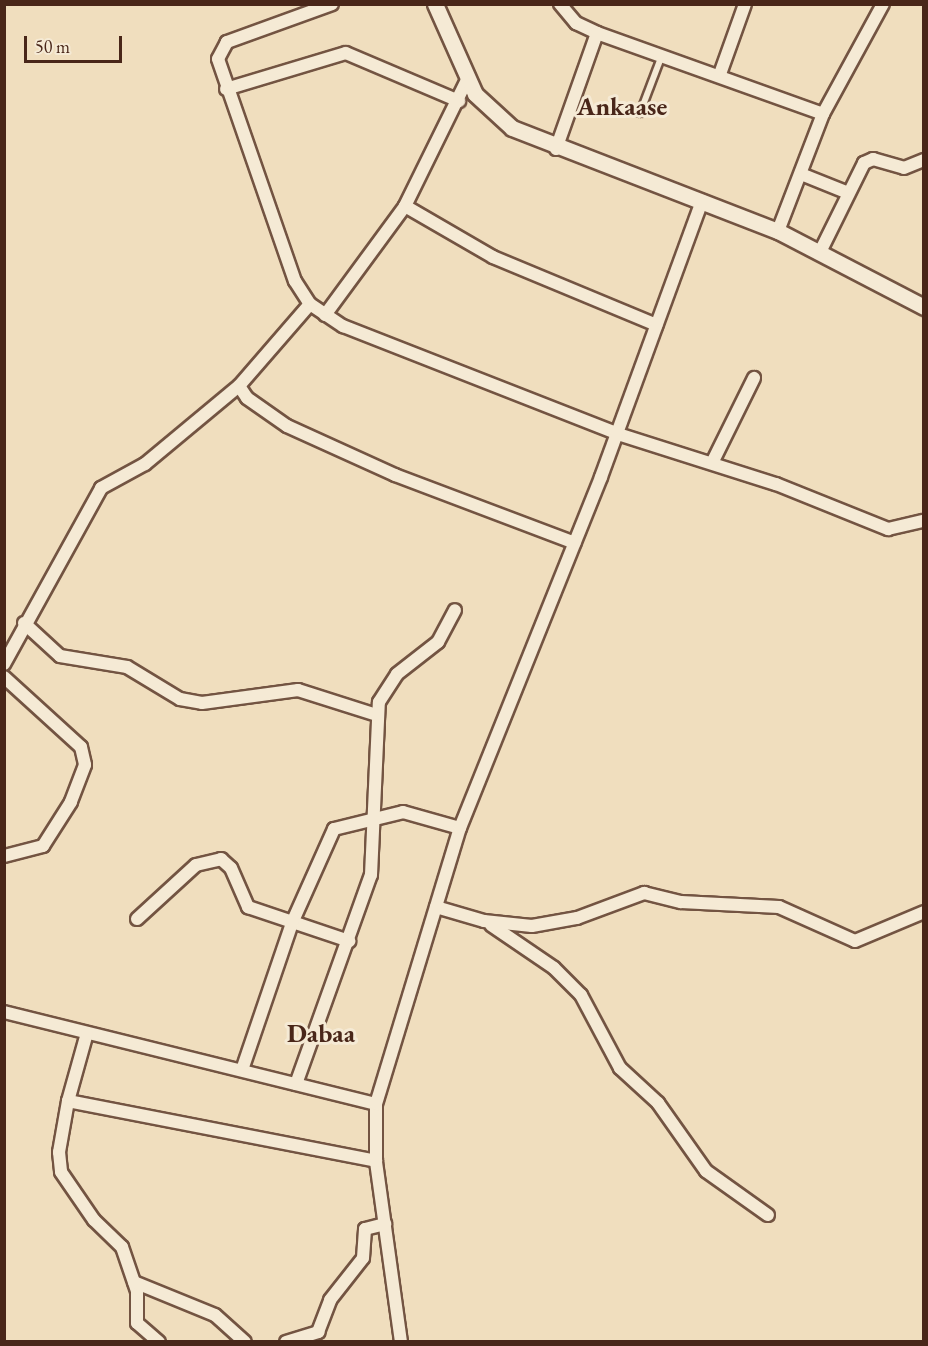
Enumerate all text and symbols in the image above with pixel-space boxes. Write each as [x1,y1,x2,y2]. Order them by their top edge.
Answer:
scale bar [27,24,124,62]
text: 50 m [35,35,70,58]
district label: Ankaase [577,91,667,123]
district label: Dabaa [287,1018,355,1050]

